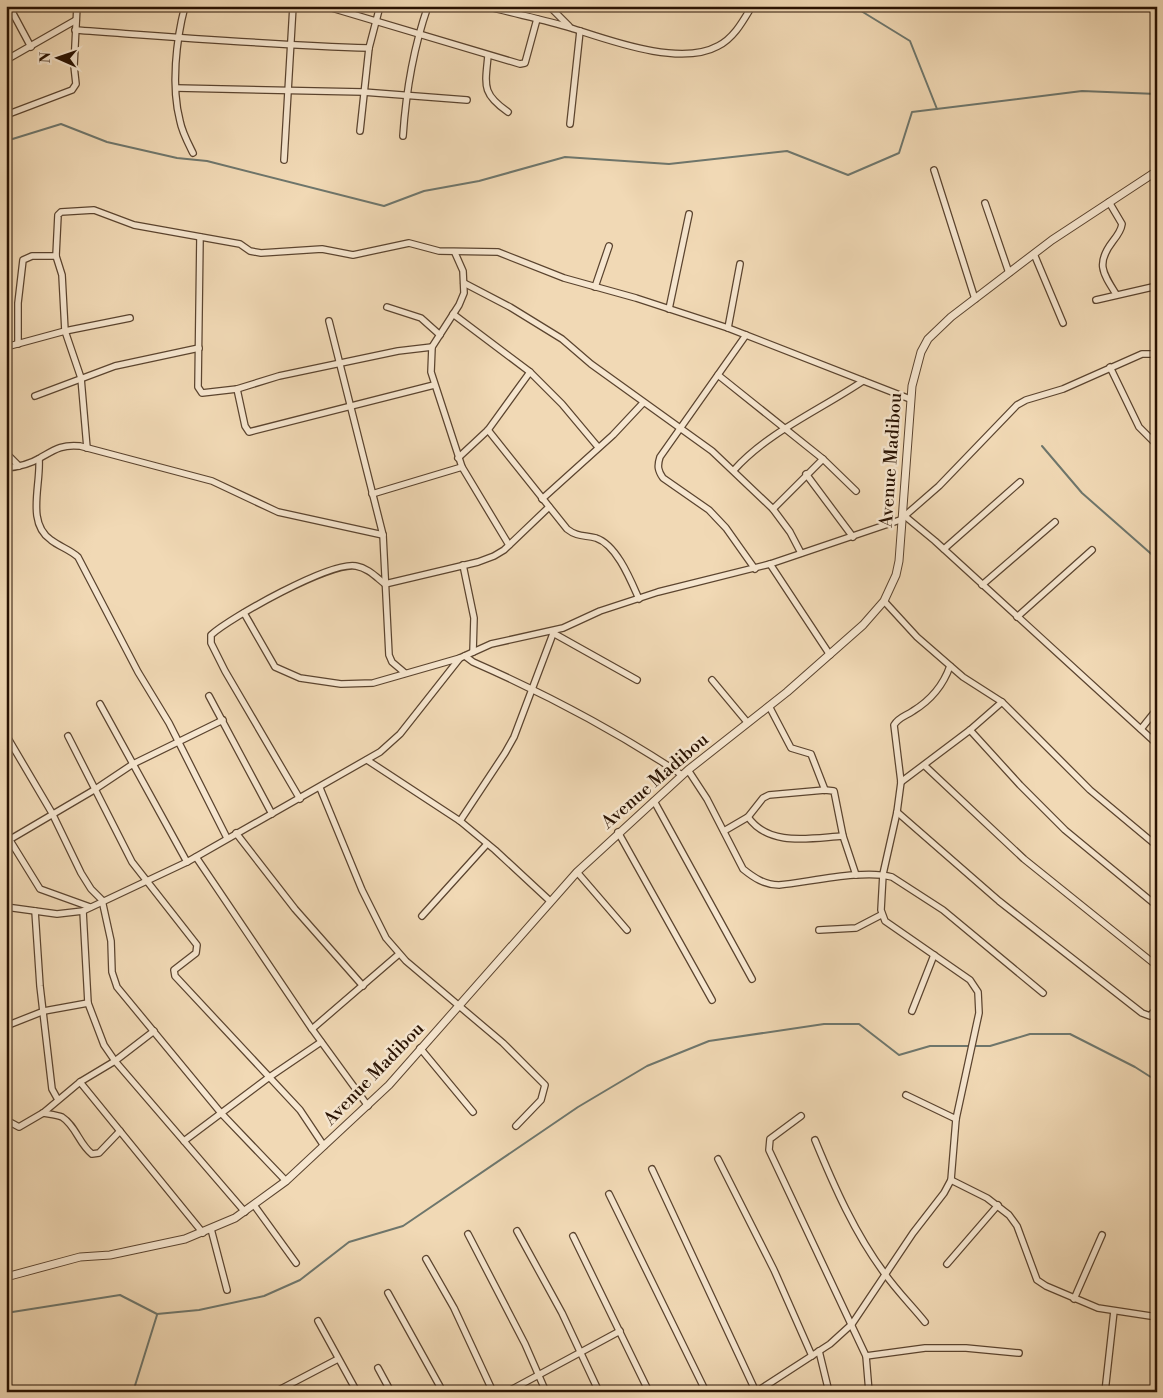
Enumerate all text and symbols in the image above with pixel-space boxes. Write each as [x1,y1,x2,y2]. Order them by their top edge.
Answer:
north arrow [32,32,82,82]
text: N [37,52,55,63]
street label: Avenue Madibou [875,391,907,529]
street label: Avenue Madibou [596,728,714,835]
street label: Avenue Madibou [318,1017,430,1131]

